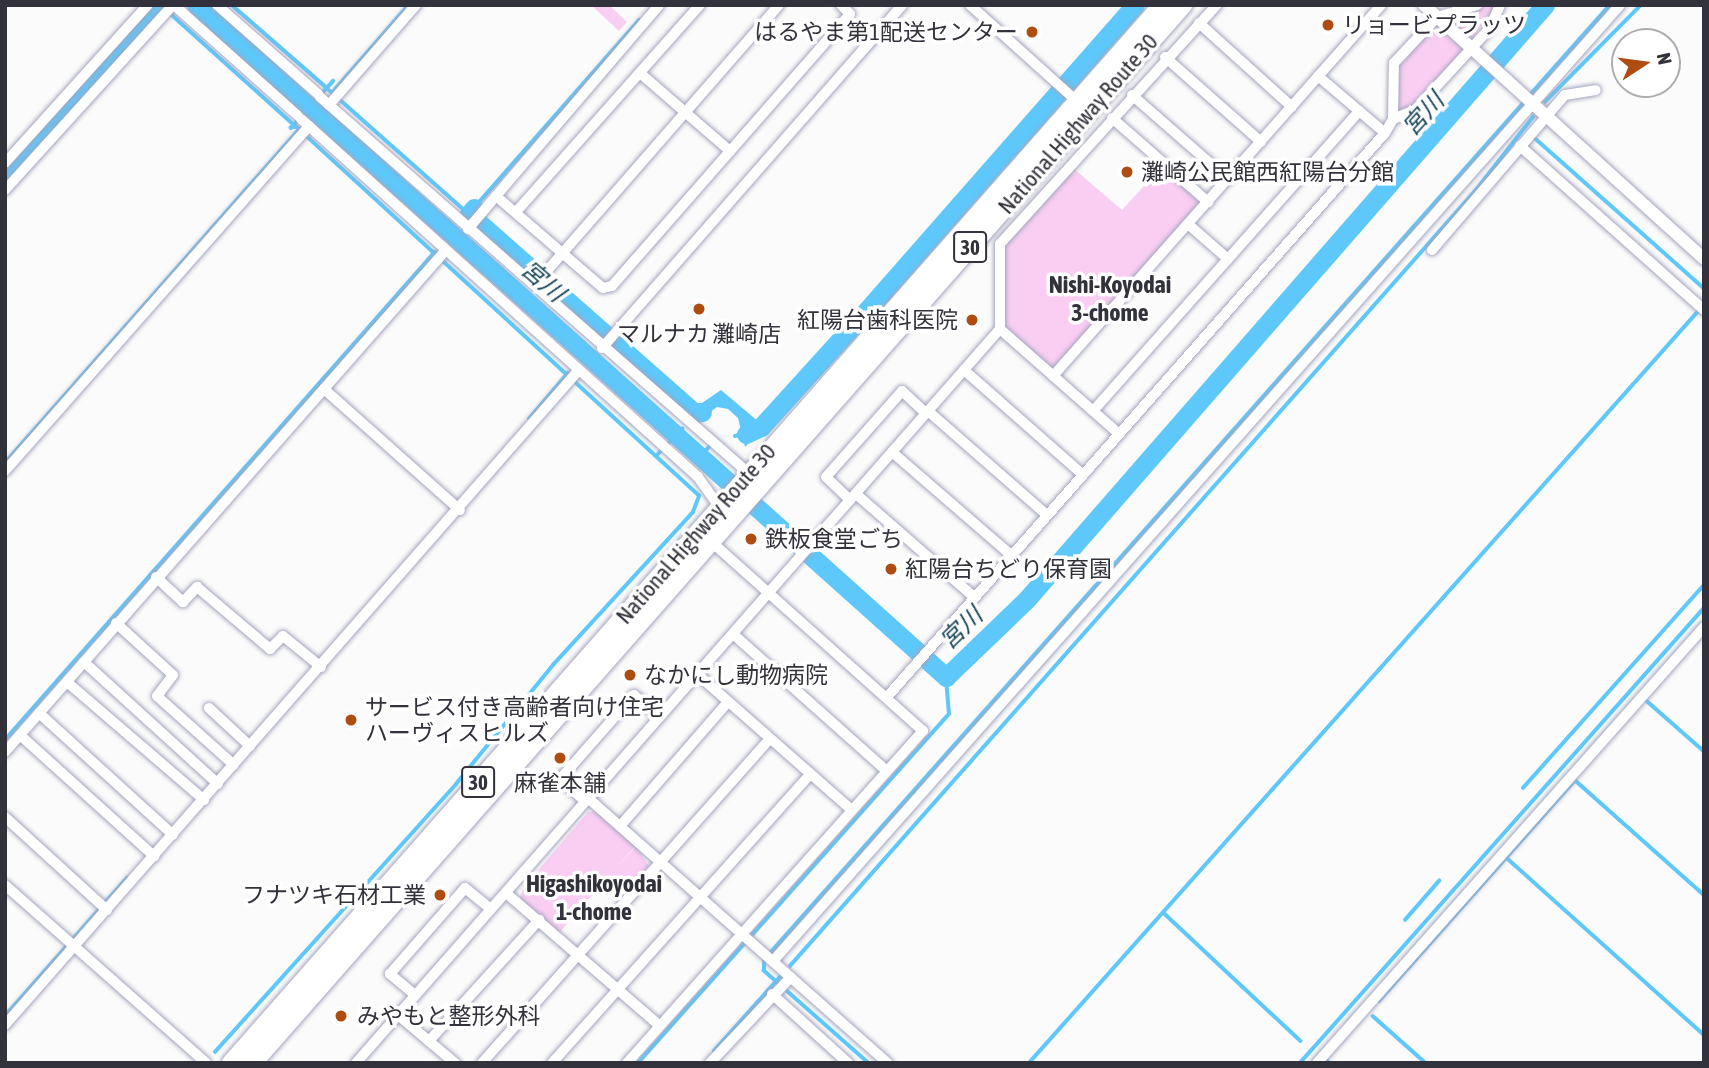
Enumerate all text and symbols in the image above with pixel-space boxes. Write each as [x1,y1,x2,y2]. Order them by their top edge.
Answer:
place label: リョービプラッツ [1342,11,1526,39]
marker: リョービプラッツ [1320,17,1336,33]
place label: はるやま第1配送センター [754,18,1018,46]
marker: はるやま第1配送センター [1024,24,1040,40]
street label: National Highway Route 30 [992,28,1164,220]
north arrow [1611,28,1681,98]
text: N [1653,51,1676,67]
water label: 宮川 [1396,87,1450,141]
place label: 灘崎公民館西紅陽台分館 [1141,158,1394,186]
marker: 灘崎公民館西紅陽台分館 [1119,164,1135,180]
road number: 30 [953,230,988,264]
water label: 宮川 [515,254,571,308]
district label: Nishi-Koyodai 3-chome [1049,271,1171,327]
marker: マルナカ 灘崎店 [691,301,707,317]
place label: 紅陽台歯科医院 [797,306,958,334]
marker: 紅陽台歯科医院 [964,312,980,328]
place label: マルナカ 灘崎店 [617,320,781,348]
street label: National Highway Route 30 [610,438,782,630]
place label: 鉄板食堂ごち [765,525,903,553]
marker: 鉄板食堂ごち [743,531,759,547]
place label: 紅陽台ちどり保育園 [905,555,1112,583]
marker: 紅陽台ちどり保育園 [883,561,899,577]
water label: 宮川 [934,601,988,655]
place label: なかにし動物病院 [644,661,828,689]
marker: なかにし動物病院 [622,667,638,683]
place label: サービス付き高齢者向け住宅 ハーヴィスヒルズ [365,693,664,747]
marker: サービス付き高齢者向け住宅 ハーヴィスヒルズ [343,712,359,728]
marker: 麻雀本舗 [552,750,568,766]
road number: 30 [461,764,496,800]
place label: 麻雀本舗 [514,769,606,797]
district label: Higashikoyodai 1-chome [526,870,662,926]
place label: フナツキ石材工業 [242,881,426,909]
marker: フナツキ石材工業 [432,887,448,903]
place label: みやもと整形外科 [357,1002,541,1030]
marker: みやもと整形外科 [331,1006,351,1026]

